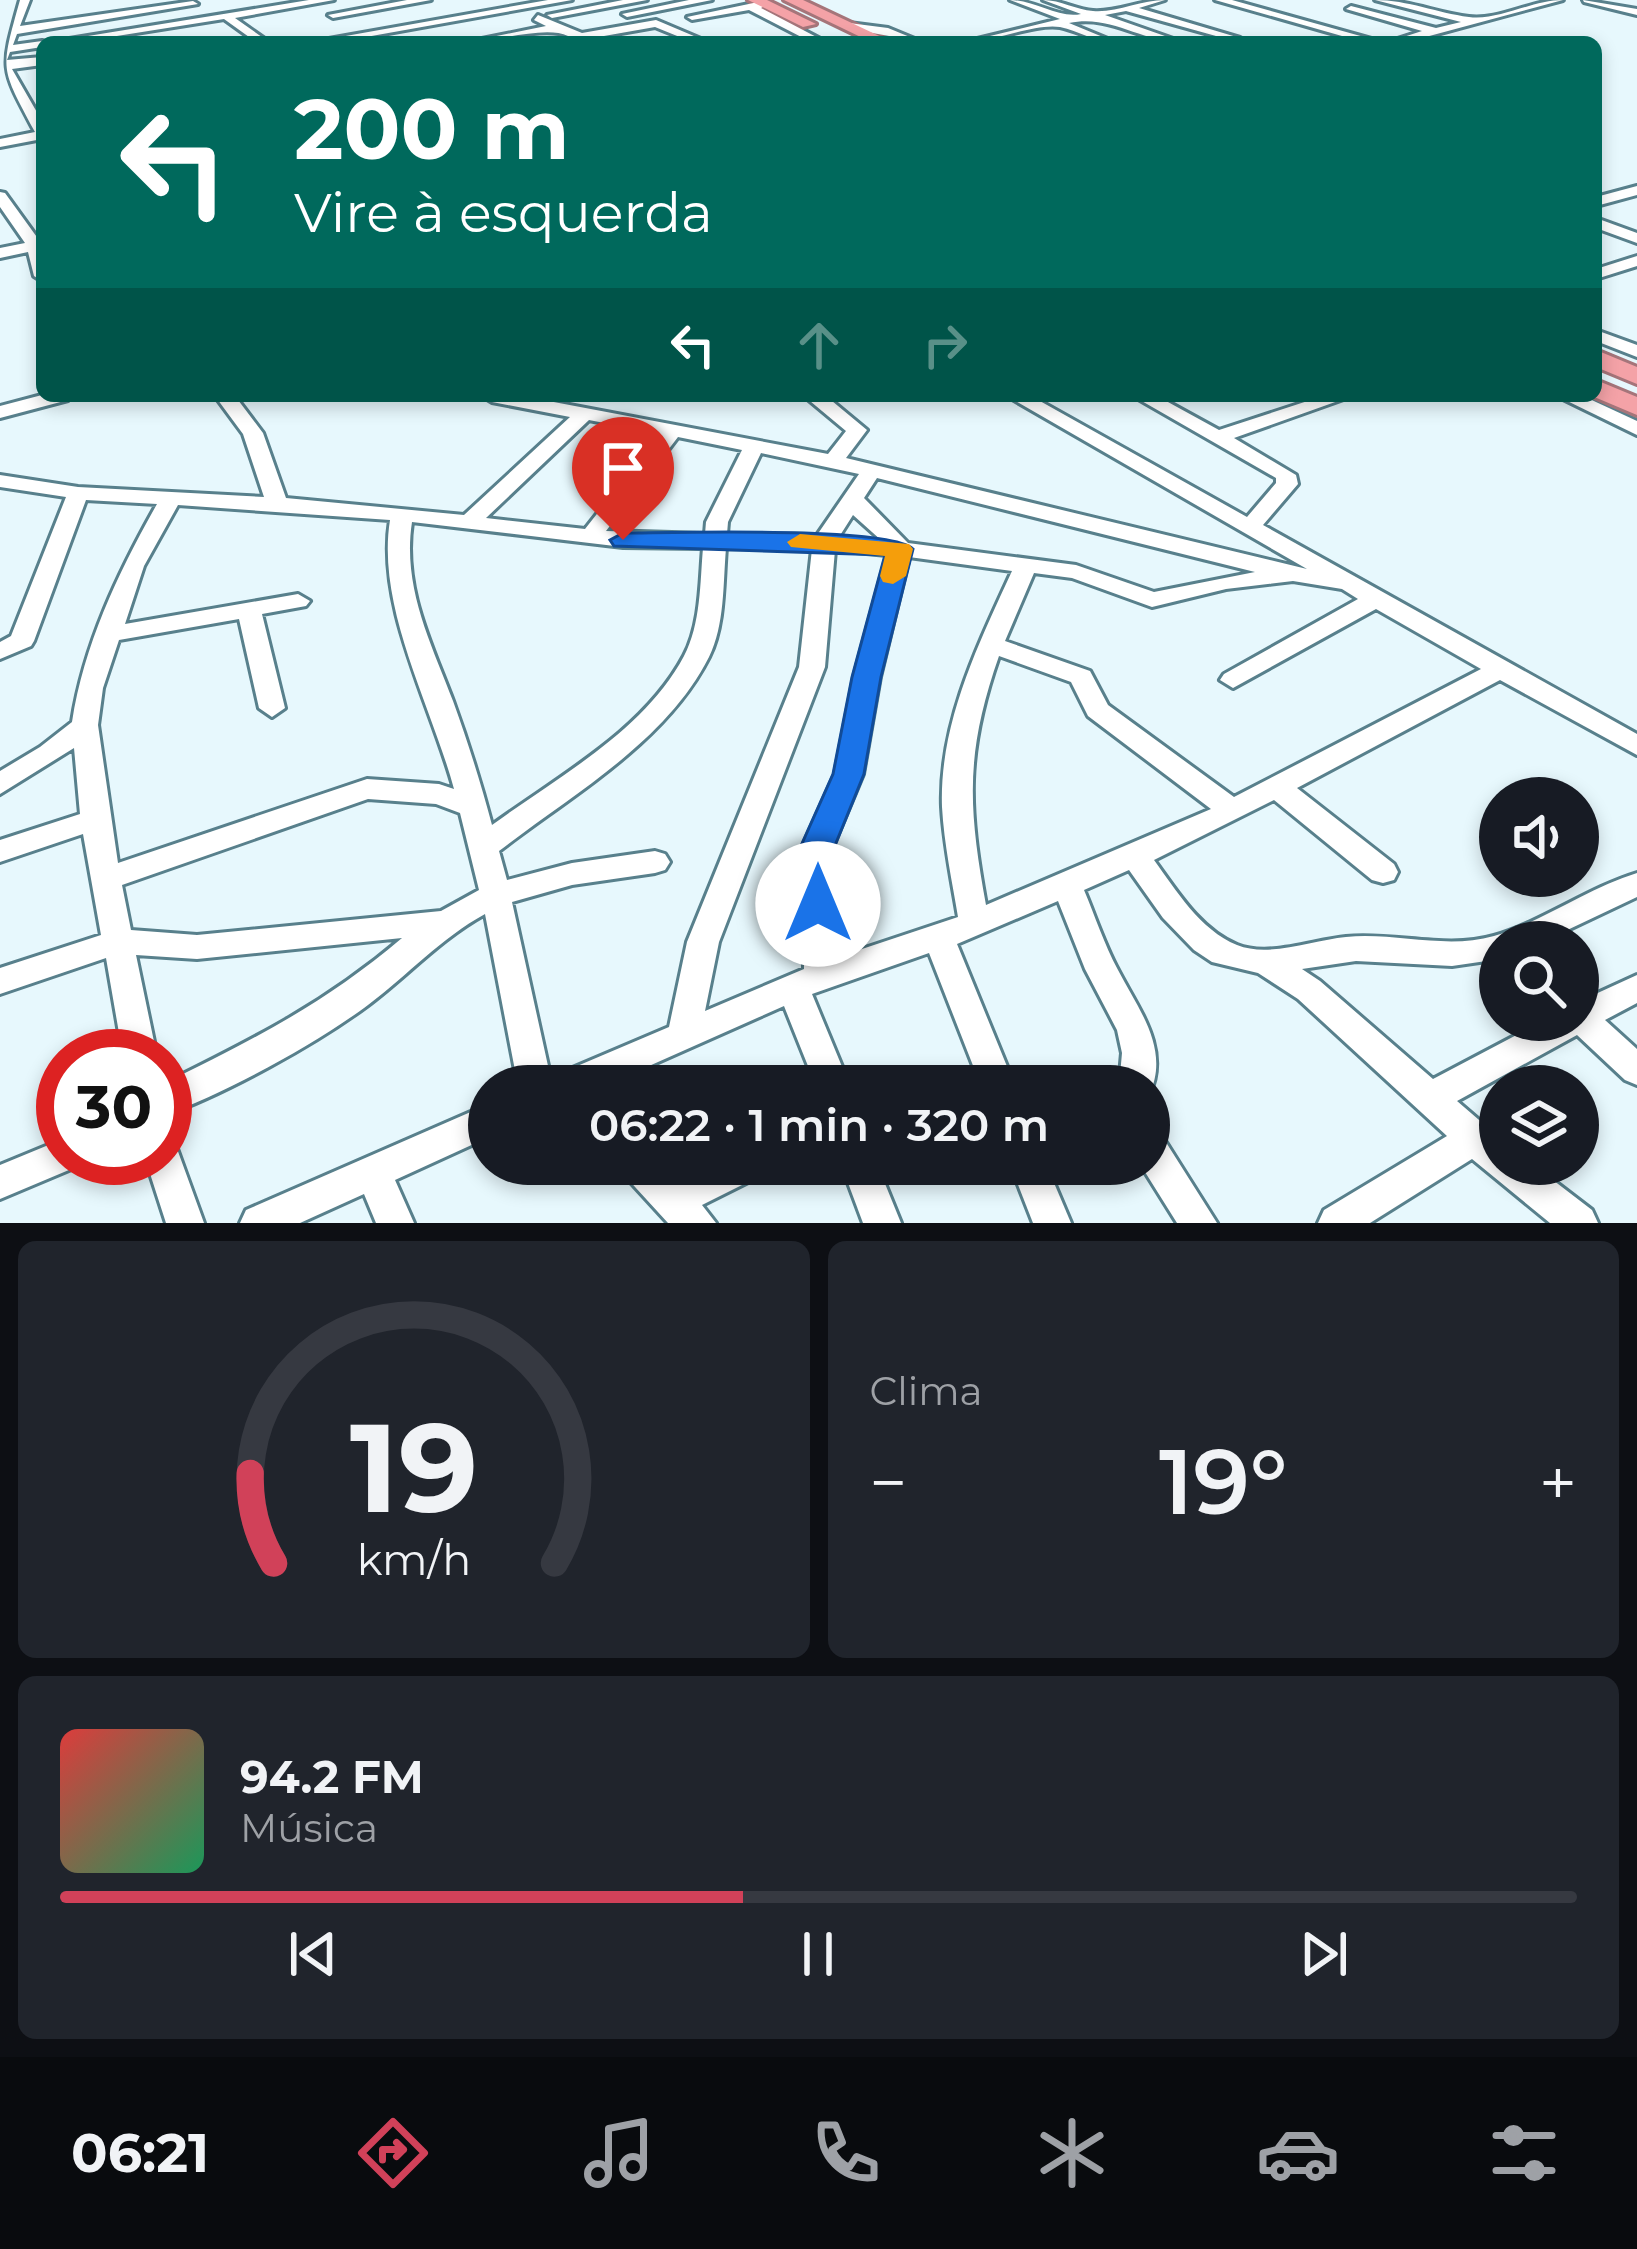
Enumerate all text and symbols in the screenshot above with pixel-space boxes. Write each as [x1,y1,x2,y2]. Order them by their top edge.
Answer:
text: 200 m [294,78,570,180]
icon: left [96,84,252,240]
text: Vire à esquerda [294,180,713,246]
icon: left [660,312,726,378]
icon: ahead [786,312,852,378]
icon: right [912,312,978,378]
pin [572,417,674,540]
icon: arrive [590,435,656,501]
map controls [1479,777,1599,1185]
button: sound [1479,777,1599,897]
position arrow [755,841,881,967]
button: search [1479,921,1599,1041]
speed limit sign: 30 [36,1029,192,1185]
button: layers [1479,1065,1599,1185]
text: 06:22 · 1 min · 320 m [589,1097,1049,1152]
text: Clima [870,1367,983,1415]
text: 19 [350,1391,478,1543]
text: 19° [1159,1427,1287,1537]
text: − [870,1442,907,1523]
text: + [1539,1442,1577,1523]
text: km/h [357,1532,471,1585]
text: 94.2 FM [240,1749,424,1804]
text: Música [240,1804,378,1852]
icon: previous [280,1921,346,1987]
icon: pause [785,1921,851,1987]
icon: next [1291,1921,1357,1987]
icon: directions [351,2111,435,2195]
icon: music [577,2111,661,2195]
icon: phone [804,2111,888,2195]
icon: climate [1030,2111,1114,2195]
icon: car [1256,2111,1340,2195]
icon: filters [1482,2111,1566,2195]
text: 06:21 [71,2120,209,2186]

